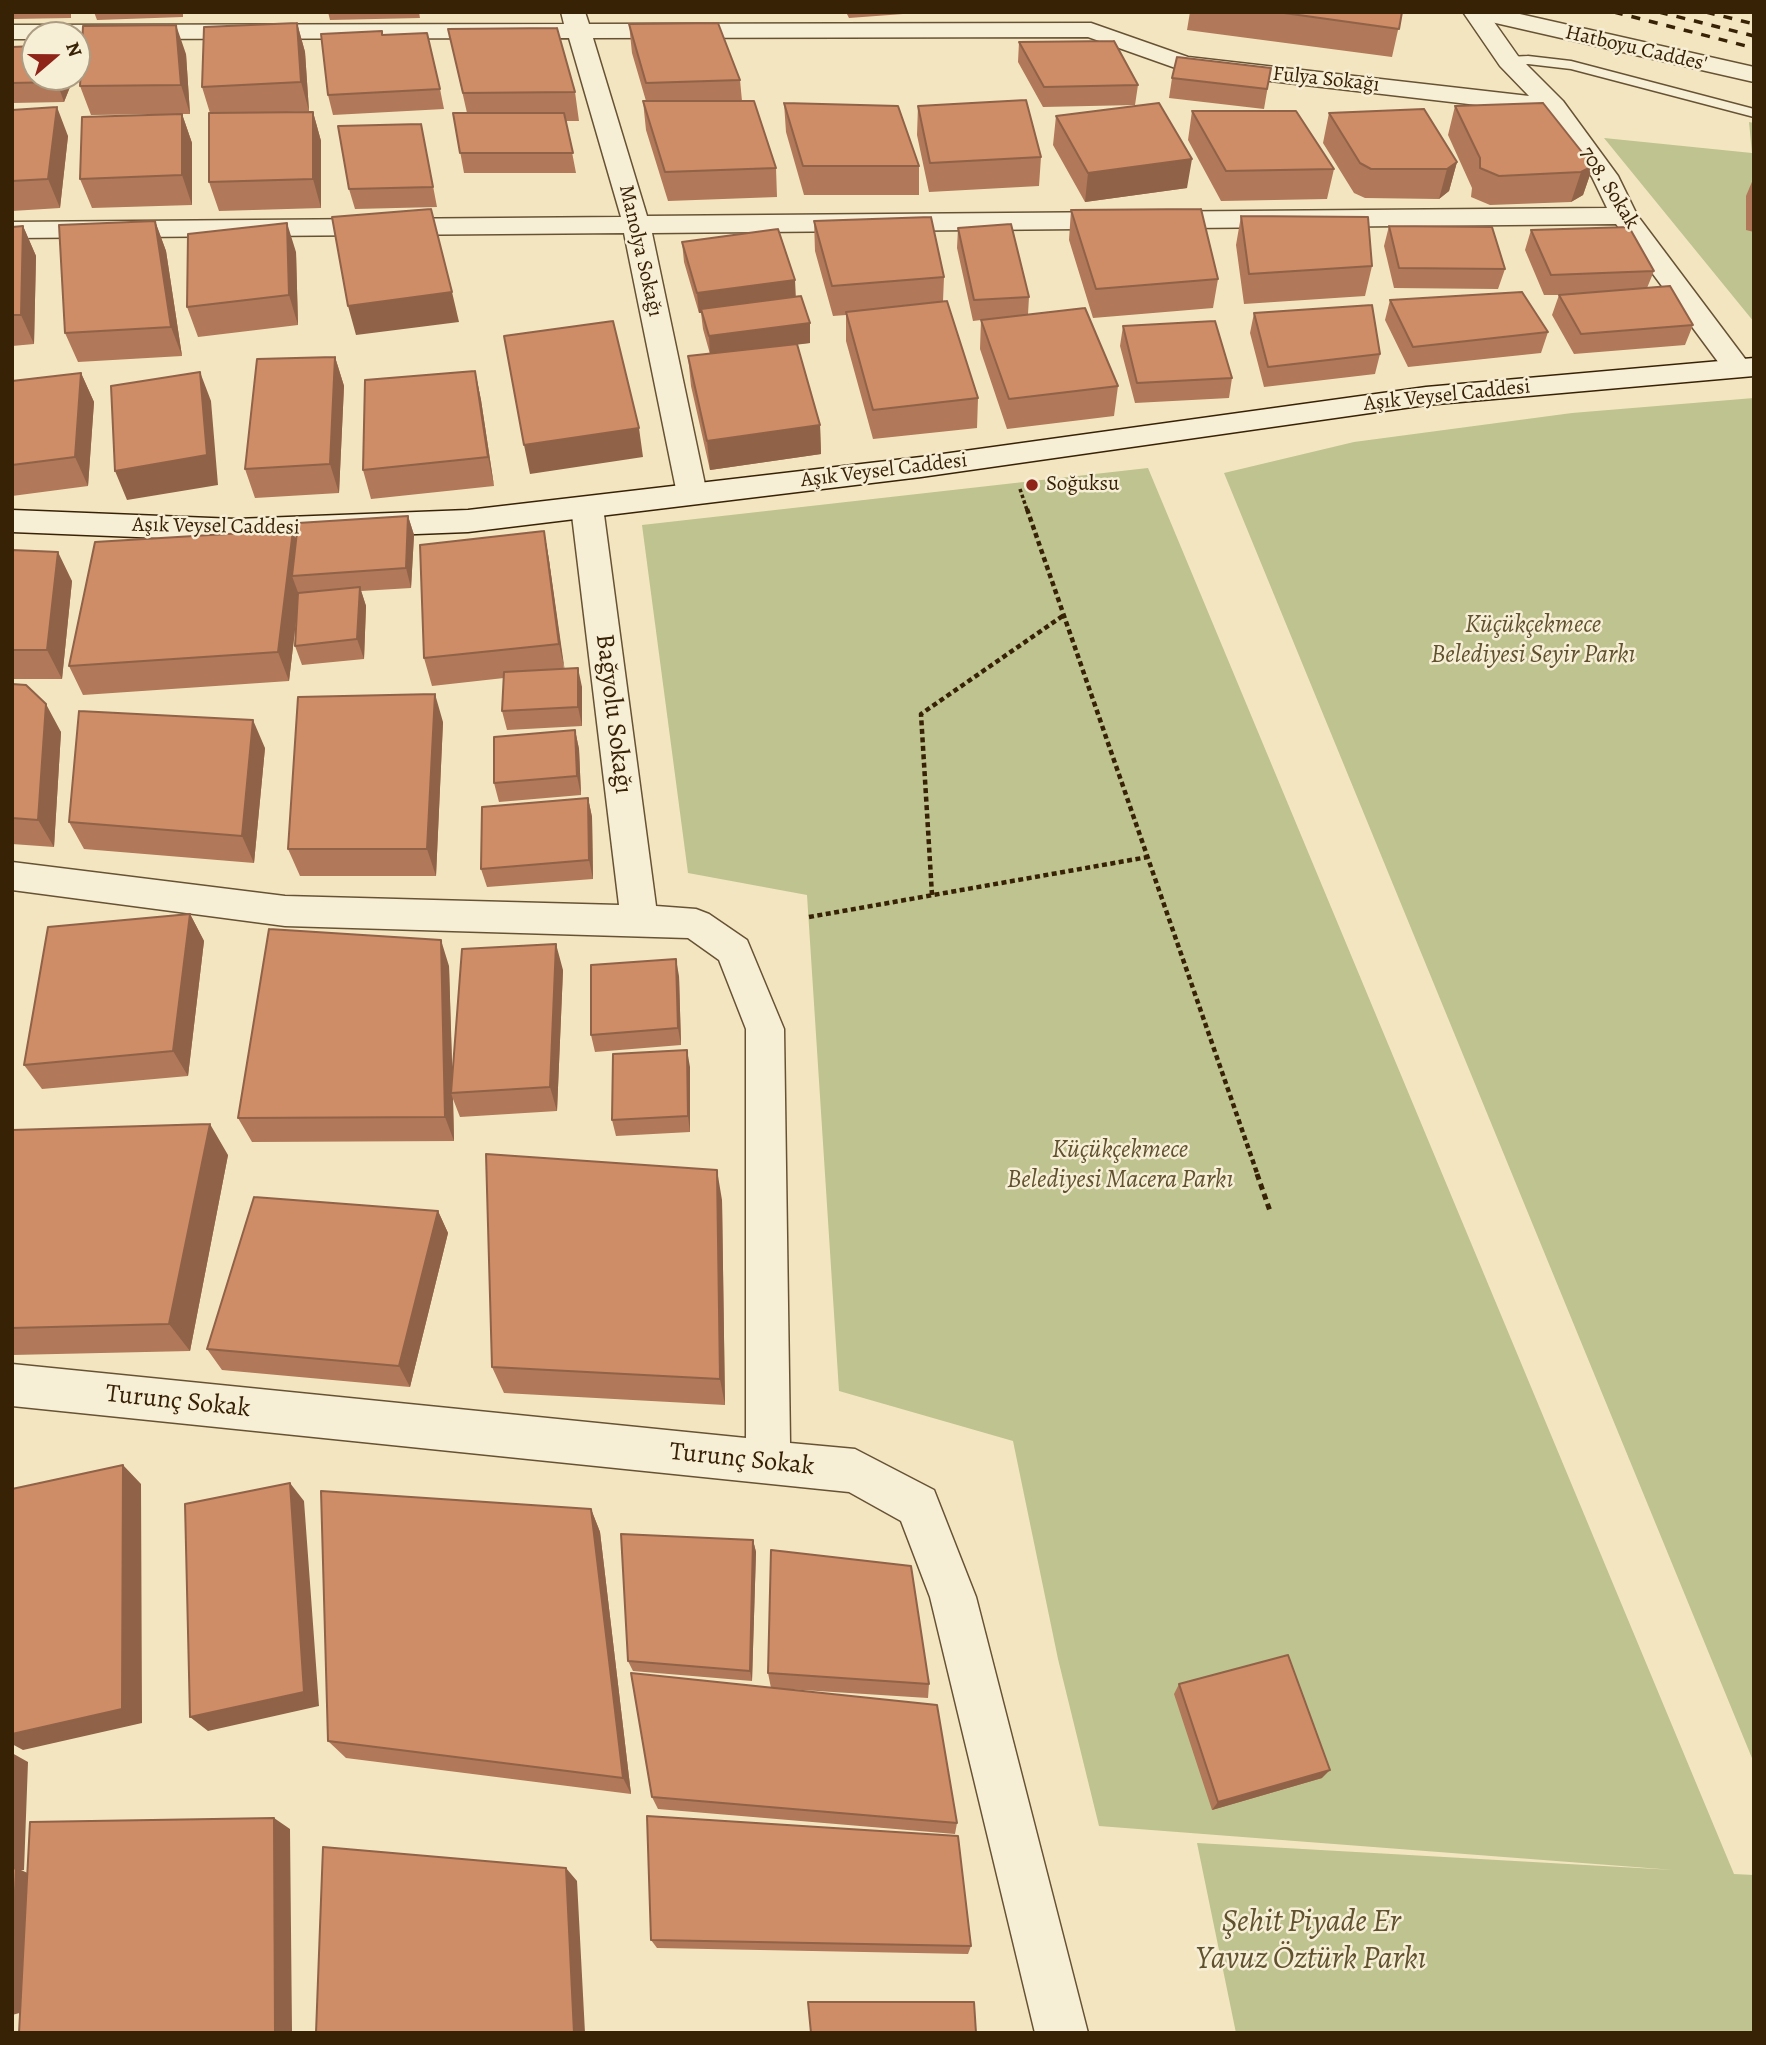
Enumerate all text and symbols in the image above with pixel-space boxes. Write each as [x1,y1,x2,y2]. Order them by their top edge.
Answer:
street label: Hatboyu Caddes' [1563,20,1709,78]
north arrow [21,21,91,91]
text: N [59,39,88,60]
street label: Fulya Sokağı [1271,62,1381,98]
street label: 708. Sokak [1574,142,1644,234]
street label: Manolya Sokağı [613,182,667,320]
street label: Aşık Veysel Caddesi [1362,375,1532,417]
street label: Aşık Veysel Caddesi [799,448,969,494]
place label: Soğuksu [1046,472,1119,498]
marker: Soğuksu [1024,477,1040,493]
street label: Aşık Veysel Caddesi [132,513,300,541]
park label: Küçükçekmece Belediyesi Seyir Parkı [1431,610,1635,672]
street label: Bağyolu Sokağı [588,632,638,796]
park label: Küçükçekmece Belediyesi Macera Parkı [1007,1135,1233,1196]
street label: Turunç Sokak [104,1379,252,1425]
street label: Turunç Sokak [668,1437,816,1483]
park label: Şehit Piyade Er Yavuz Öztürk Parkı [1196,1904,1426,1979]

